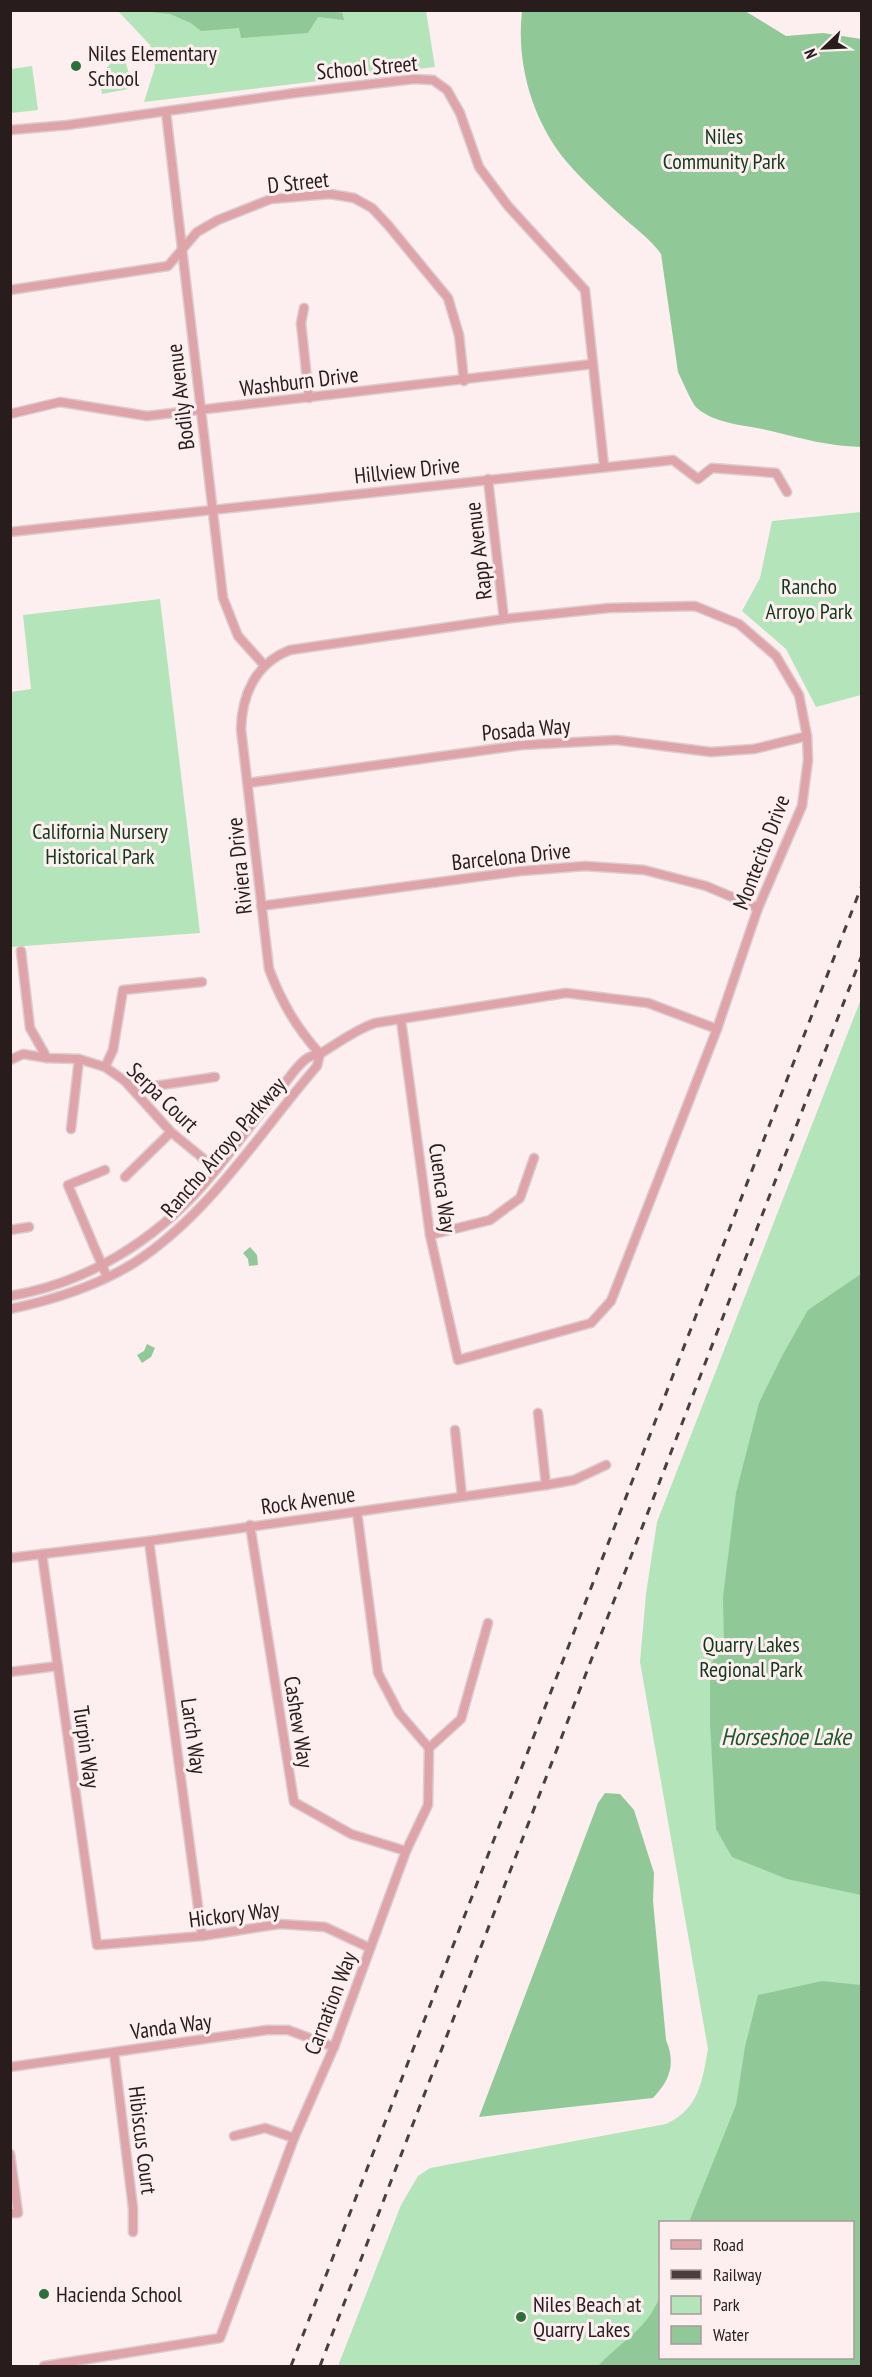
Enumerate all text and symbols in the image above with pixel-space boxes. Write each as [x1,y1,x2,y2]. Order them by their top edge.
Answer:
north arrow [794,18,854,78]
place label: Niles Elementary School [88,39,218,92]
text: N [799,46,821,62]
street label: School Street [315,49,419,85]
marker: Niles Elementary School [69,59,83,73]
park label: Niles Community Park [663,122,786,175]
street label: D Street [266,165,330,199]
street label: Bodily Avenue [160,342,200,452]
street label: Washburn Drive [238,360,360,402]
street label: Hillview Drive [353,451,461,489]
street label: Rapp Avenue [458,501,498,601]
park label: Rancho Arroyo Park [766,572,853,625]
street label: Posada Way [481,711,572,747]
street label: Montecito Drive [726,791,796,913]
street label: Riviera Drive [220,816,258,916]
park label: California Nursery Historical Park [32,817,169,870]
street label: Barcelona Drive [450,836,572,876]
street label: Serpa Court [121,1056,205,1138]
street label: Rancho Arroyo Parkway [154,1070,292,1223]
street label: Cuenca Way [423,1141,463,1235]
street label: Rock Avenue [259,1480,357,1520]
park label: Quarry Lakes Regional Park [699,1630,803,1683]
street label: Cashew Way [278,1674,320,1771]
street label: Larch Way [175,1696,213,1777]
street label: Turpin Way [67,1704,107,1791]
water label: Horseshoe Lake [721,1721,853,1752]
street label: Hickory Way [187,1894,282,1933]
street label: Carnation Way [297,1947,363,2059]
street label: Vanda Way [128,2006,214,2046]
street label: Hibiscus Court [122,2084,164,2196]
legend [659,2221,854,2359]
text: Road [713,2233,744,2256]
text: Railway [713,2263,762,2286]
place label: Hacienda School [56,2280,183,2308]
marker: Hacienda School [37,2287,51,2301]
place label: Niles Beach at Quarry Lakes [533,2290,641,2343]
text: Park [713,2293,740,2316]
marker: Niles Beach at Quarry Lakes [514,2310,528,2324]
text: Water [713,2323,749,2346]

